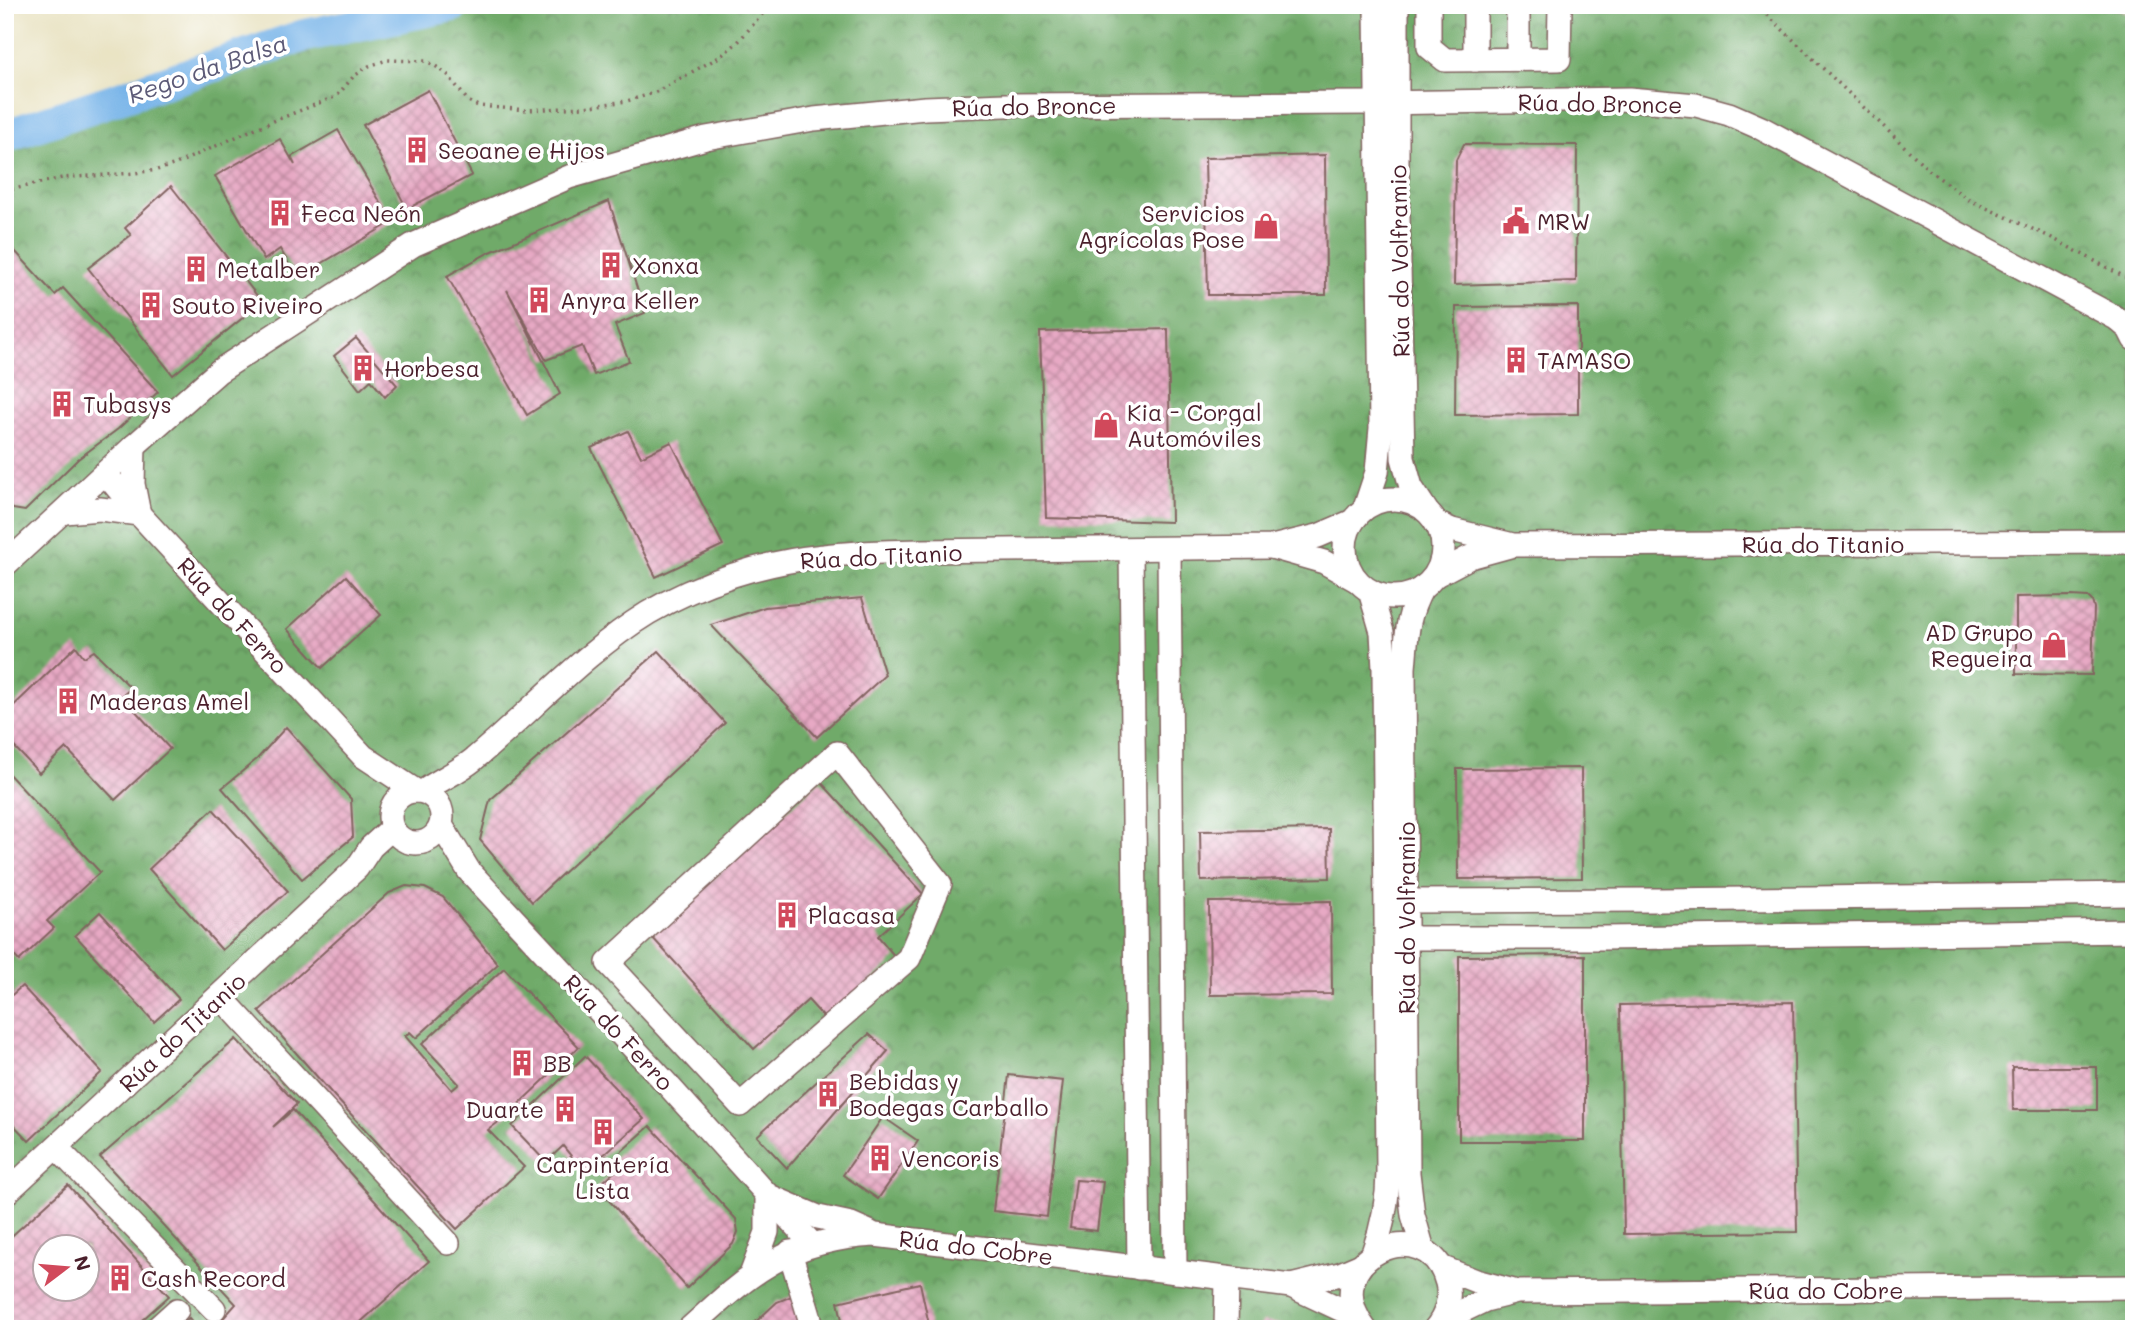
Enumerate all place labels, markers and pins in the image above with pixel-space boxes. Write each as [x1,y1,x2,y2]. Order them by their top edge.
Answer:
building icon: Seoane e Hijos [402,135,432,165]
place label: Seoane e Hijos [438,135,605,165]
building icon: Feca Neón [265,198,295,228]
place label: Feca Neón [301,198,421,228]
place label: Servicios Agrícolas Pose [1078,198,1245,254]
public building icon: MRW [1501,206,1531,236]
place label: MRW [1537,206,1590,236]
shop icon: Servicios Agrícolas Pose [1251,211,1281,241]
building icon: Xonxa [596,250,626,280]
place label: Xonxa [632,250,700,280]
building icon: Metalber [181,254,211,284]
place label: Metalber [217,254,320,284]
building icon: Anyra Keller [524,285,554,315]
place label: Anyra Keller [560,285,699,315]
building icon: Souto Riveiro [136,290,166,320]
place label: Souto Riveiro [172,290,323,320]
building icon: TAMASO [1501,345,1531,375]
place label: TAMASO [1537,345,1631,375]
building icon: Horbesa [348,353,378,383]
place label: Horbesa [384,353,480,383]
building icon: Tubasys [47,389,77,419]
place label: Tubasys [83,389,172,419]
place label: Kia - Corgal Automóviles [1127,397,1262,453]
shop icon: Kia - Corgal Automóviles [1091,410,1121,440]
place label: AD Grupo Regueira [1925,617,2033,673]
shop icon: AD Grupo Regueira [2039,630,2069,660]
building icon: Maderas Amel [53,686,83,716]
place label: Maderas Amel [89,686,249,716]
building icon: Placasa [772,900,802,930]
place label: Placasa [808,900,896,930]
building icon: BB [507,1048,537,1078]
place label: BB [543,1048,572,1078]
place label: Bebidas y Bodegas Carballo [849,1066,1048,1122]
building icon: Bebidas y Bodegas Carballo [813,1079,843,1109]
place label: Duarte [465,1094,544,1124]
building icon: Duarte [550,1094,580,1124]
building icon: Carpintería Lista [588,1117,618,1147]
building icon: Vencoris [865,1143,895,1173]
place label: Vencoris [901,1143,1000,1173]
place label: Carpintería Lista [536,1149,670,1205]
building icon: Cash Record [105,1263,135,1293]
place label: Cash Record [141,1263,286,1293]

